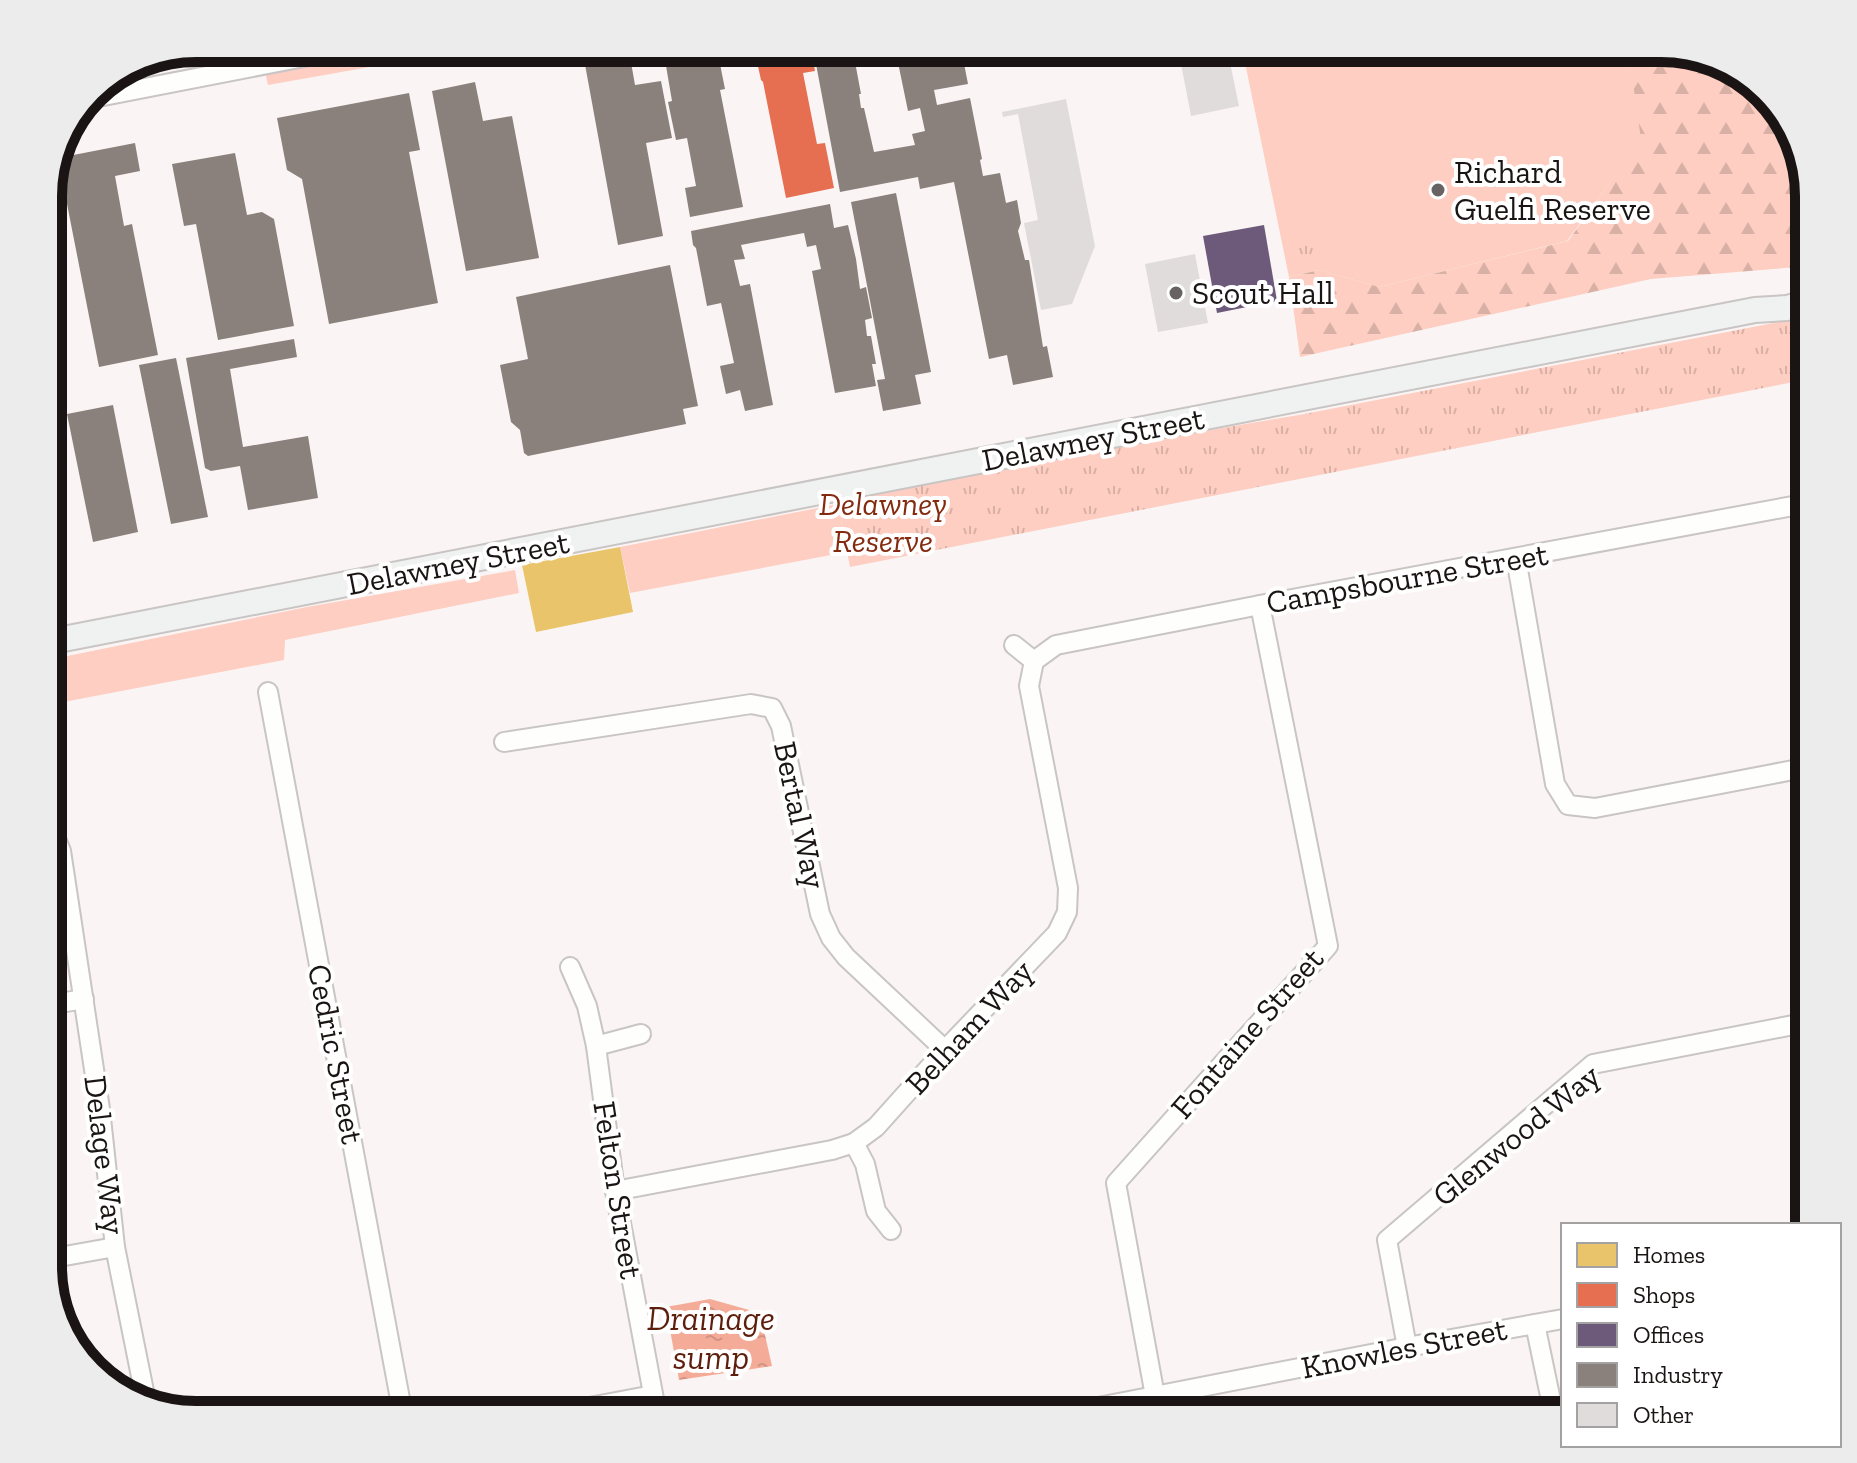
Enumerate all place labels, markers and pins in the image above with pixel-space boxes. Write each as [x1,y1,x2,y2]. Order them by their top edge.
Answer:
place label: Richard Guelfi Reserve [1454,153,1651,228]
marker: Richard Guelfi Reserve [1429,181,1447,199]
place label: Scout Hall [1192,274,1334,312]
marker: Scout Hall [1167,284,1185,302]

